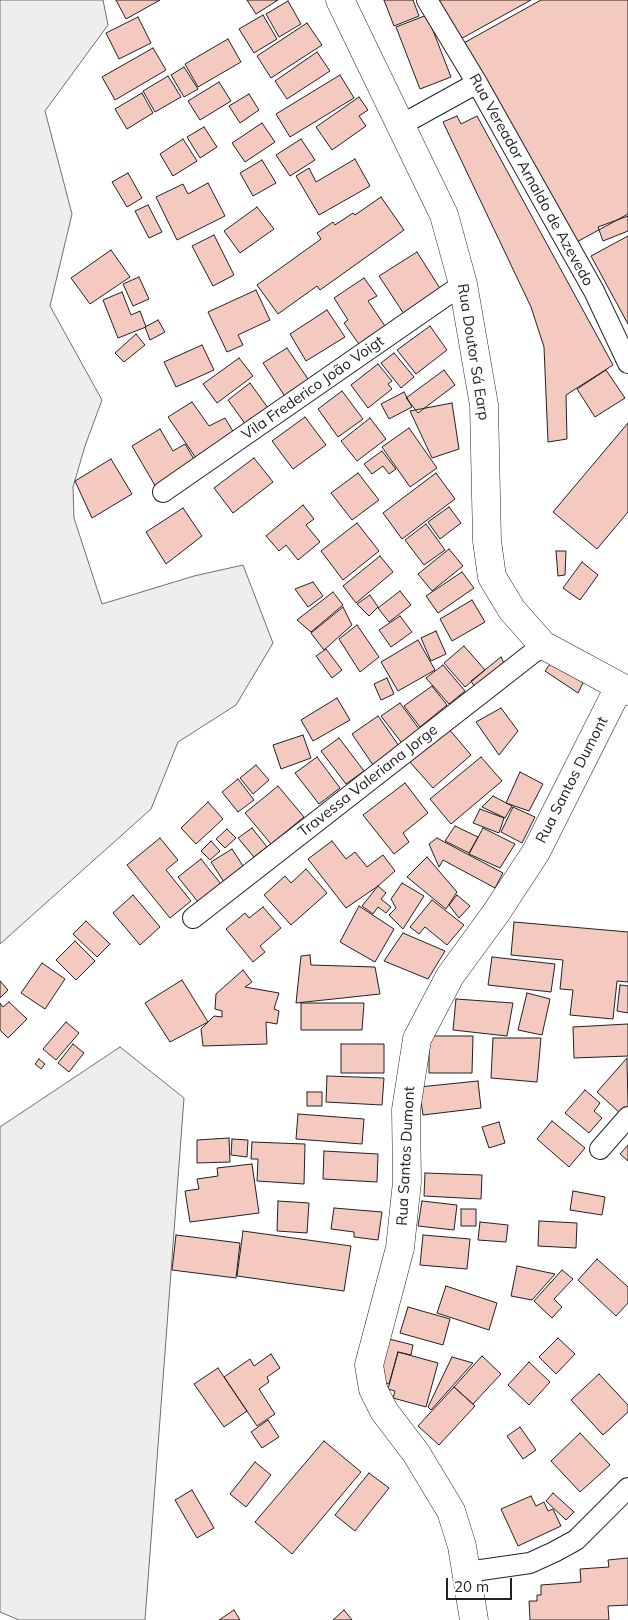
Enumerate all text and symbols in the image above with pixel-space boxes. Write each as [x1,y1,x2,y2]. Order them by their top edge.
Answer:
street label: Rua Vereador Arnaldo de Azevedo [465,71,597,289]
street label: Rua Doutor Sá Earp [453,282,493,422]
street label: Vila Frederico João Voigt [239,332,387,444]
street label: Rua Santos Dumont [532,714,612,846]
street label: Travessa Valeriana Jorge [295,721,441,841]
street label: Rua Santos Dumont [393,1086,419,1226]
scale bar [448,1568,514,1600]
text: 20 m [454,1577,489,1596]

